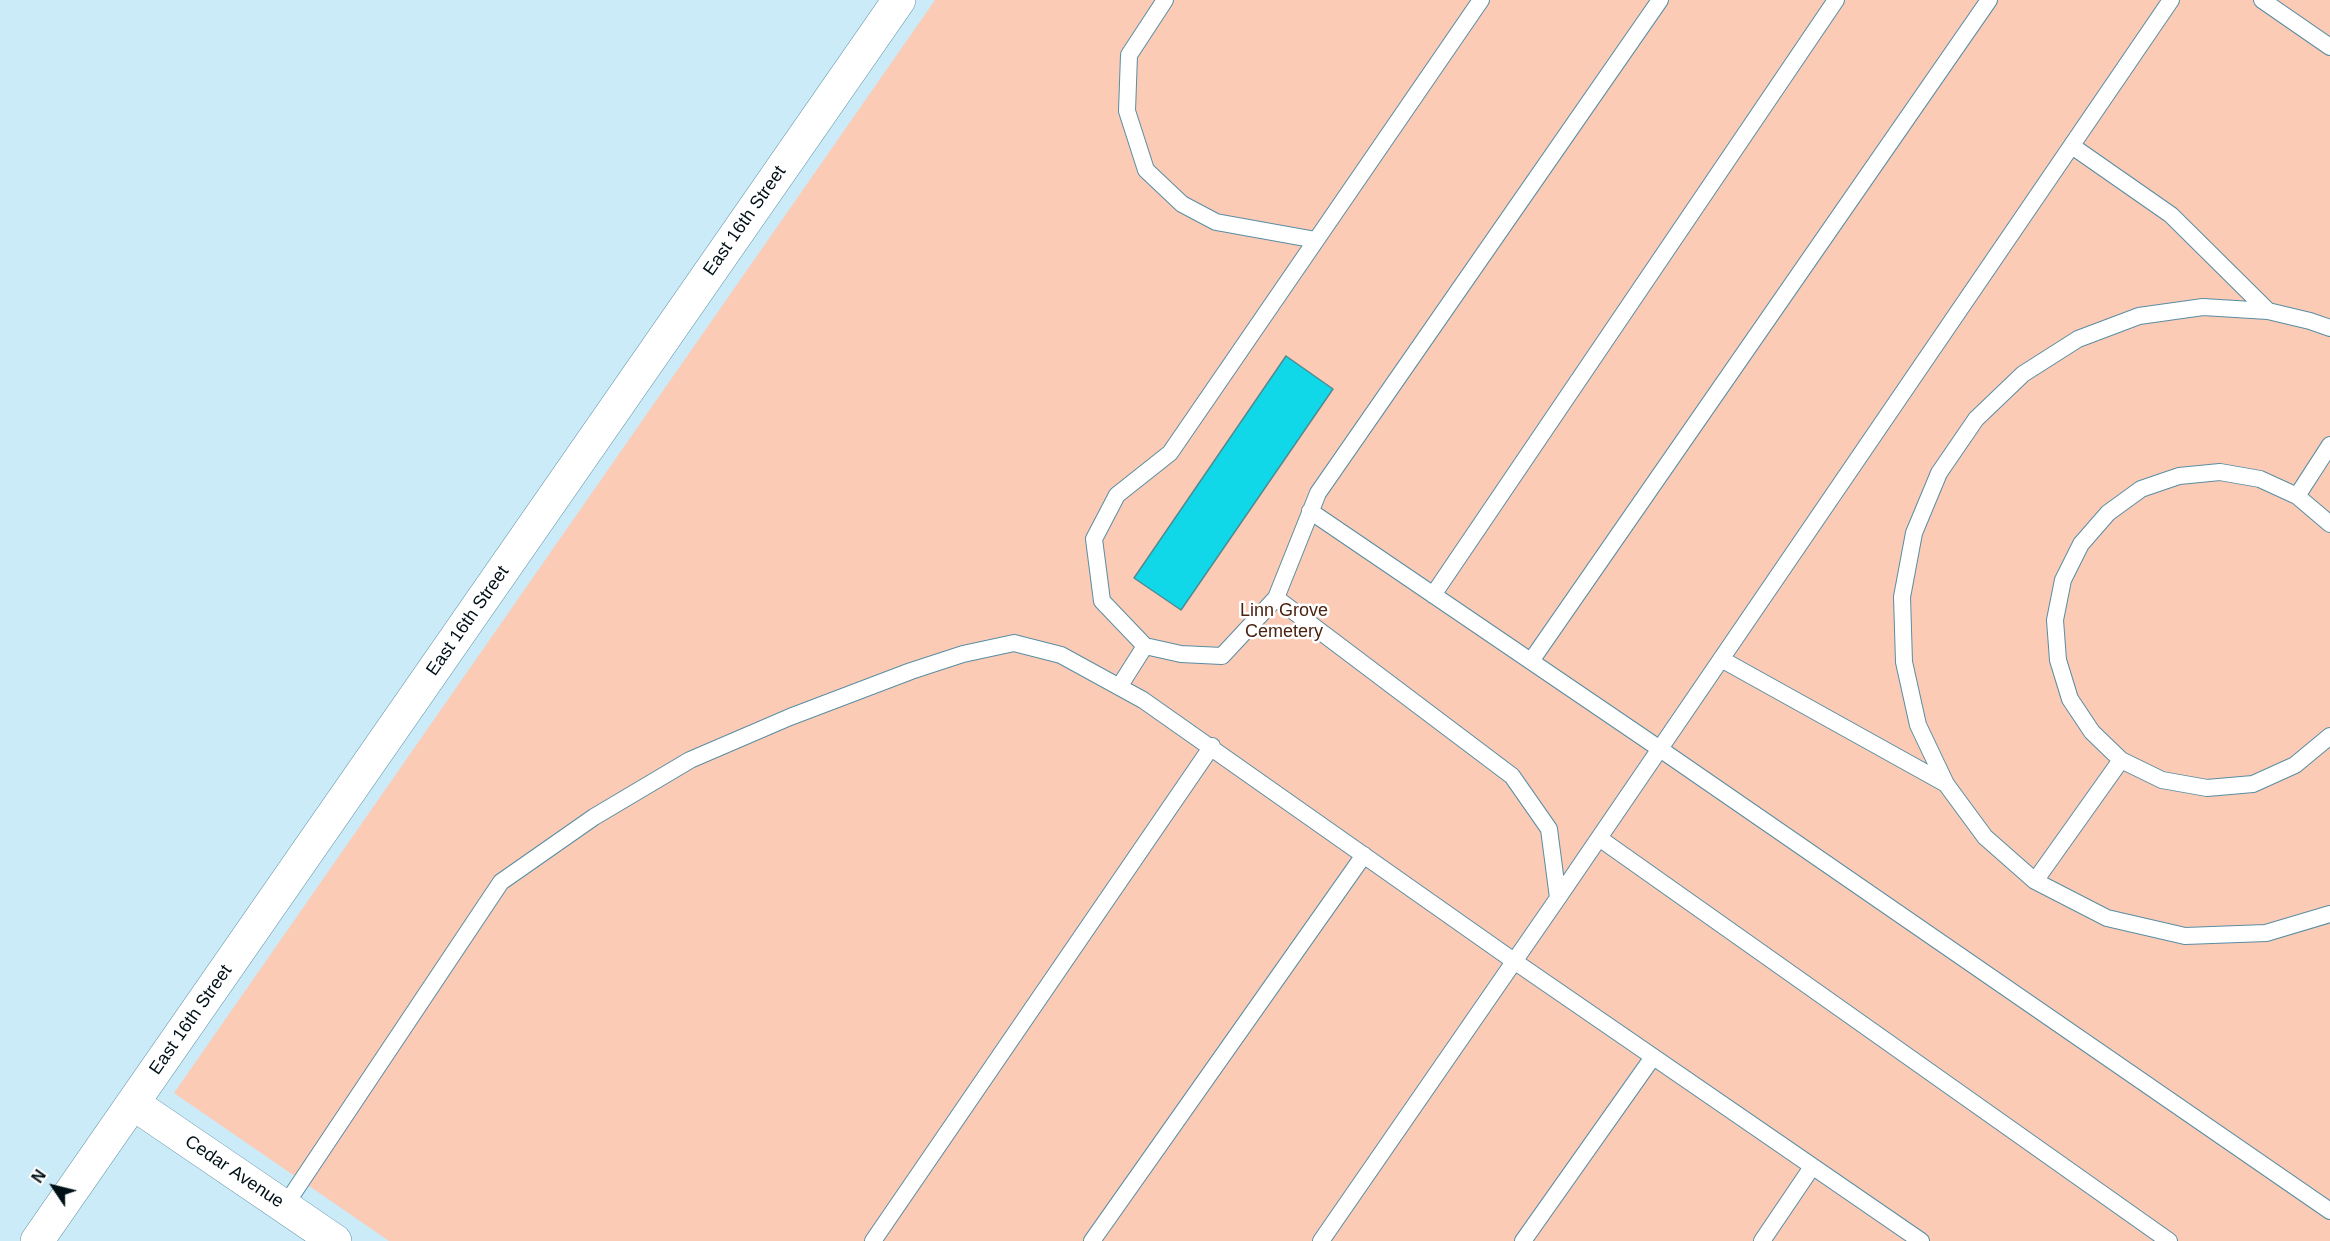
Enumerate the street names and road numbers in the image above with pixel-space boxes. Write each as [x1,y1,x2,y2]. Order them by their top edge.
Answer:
street label: East 16th Street [699,162,791,280]
street label: East 16th Street [422,562,514,680]
street label: East 16th Street [145,961,237,1079]
street label: Cedar Avenue [180,1131,288,1213]

